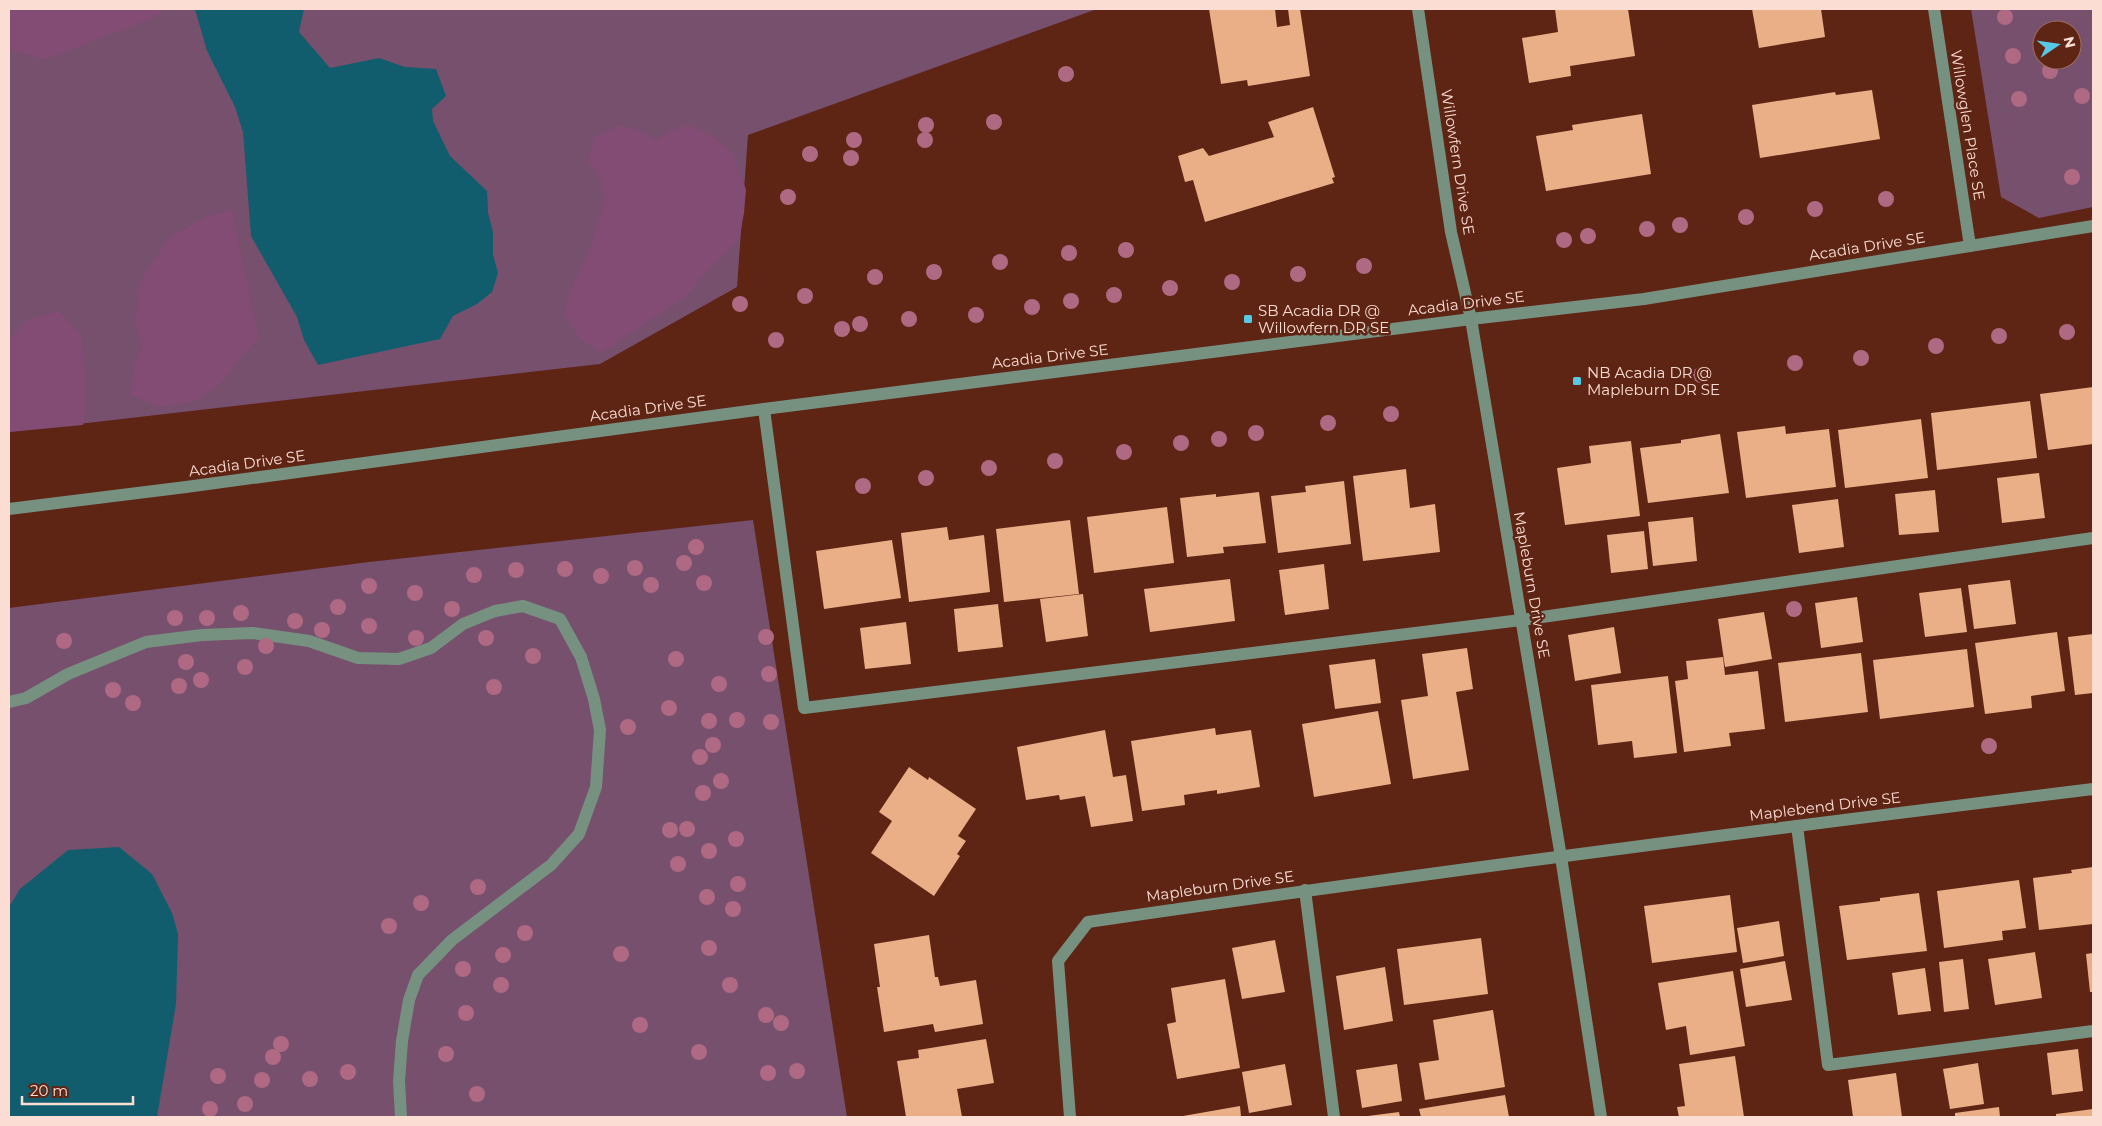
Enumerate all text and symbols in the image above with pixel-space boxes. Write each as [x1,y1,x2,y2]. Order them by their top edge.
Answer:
north arrow [2032,20,2082,70]
text: N [2060,35,2080,50]
street label: Willowglen Place SE [1947,48,1989,202]
street label: Willowfern Drive SE [1437,88,1479,236]
street label: Acadia Drive SE [1808,227,1926,265]
street label: Acadia Drive SE [1407,286,1525,320]
place label: SB Acadia DR @ Willowfern DR SE [1258,301,1389,337]
marker: SB Acadia DR @ Willowfern DR SE [1242,313,1254,325]
street label: Acadia Drive SE [991,339,1109,373]
place label: NB Acadia DR @ Mapleburn DR SE [1587,363,1720,399]
marker: NB Acadia DR @ Mapleburn DR SE [1571,375,1583,387]
street label: Acadia Drive SE [589,390,707,426]
street label: Acadia Drive SE [188,445,306,481]
street label: Mapleburn Drive SE [1510,510,1554,660]
street label: Maplebend Drive SE [1748,787,1902,825]
street label: Mapleburn Drive SE [1145,866,1295,906]
scale bar [22,1074,134,1106]
text: 20 m [30,1081,68,1100]

